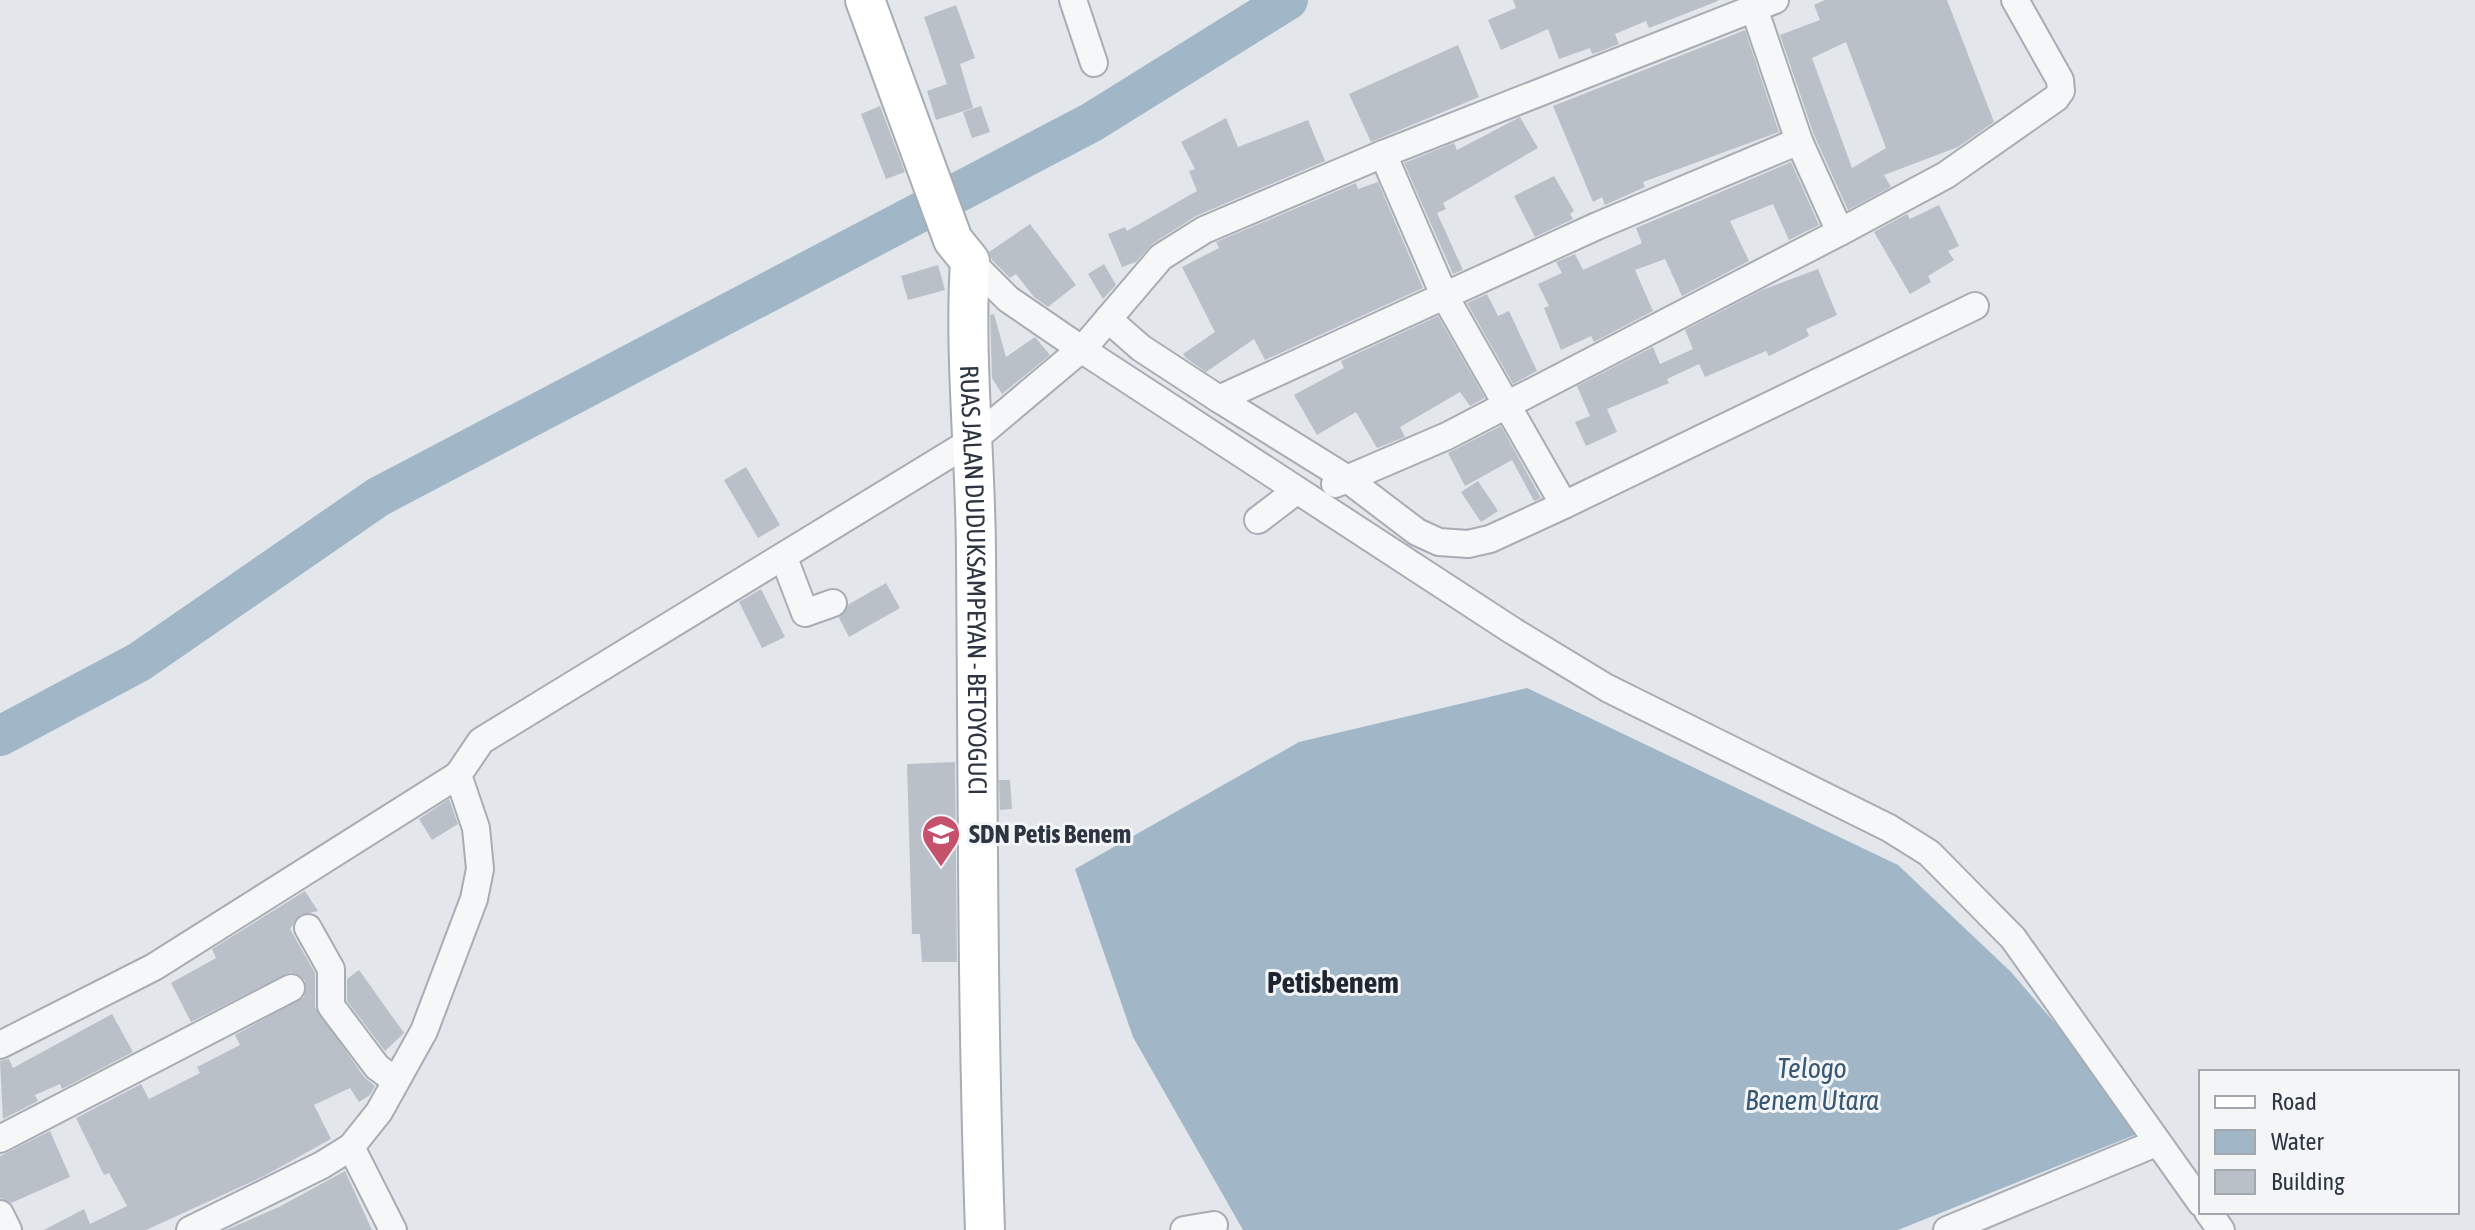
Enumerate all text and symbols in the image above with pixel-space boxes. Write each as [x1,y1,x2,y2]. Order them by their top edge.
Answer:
street label: RUAS JALAN DUDUKSAMPEYAN - BETOYOGUCI [954,365,993,795]
school or university icon: SDN Petis Benem [920,813,962,868]
place label: SDN Petis Benem [969,819,1131,849]
district label: Petisbenem [1267,965,1399,999]
water label: Telogo Benem Utara [1745,1052,1879,1116]
legend [2199,1070,2459,1214]
text: Road [2271,1088,2317,1115]
text: Water [2271,1128,2324,1155]
text: Building [2271,1168,2345,1195]

